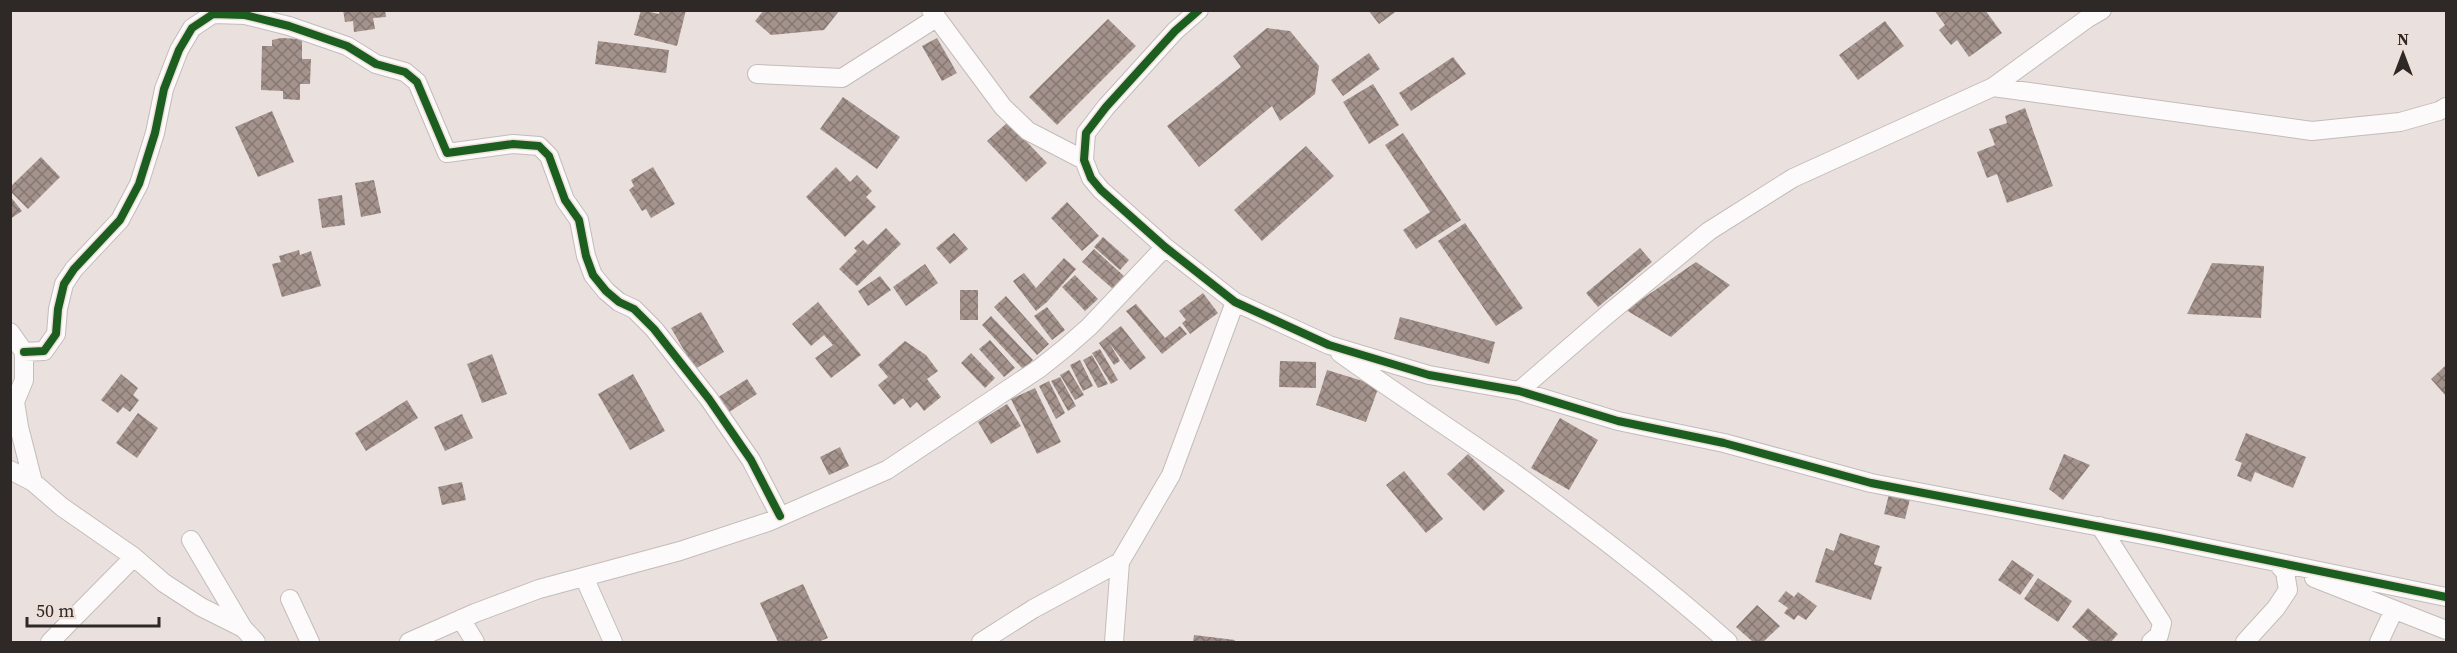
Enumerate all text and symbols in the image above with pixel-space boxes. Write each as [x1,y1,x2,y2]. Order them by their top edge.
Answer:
north arrow [2373,24,2433,84]
text: N [2397,28,2409,50]
scale bar [27,590,159,628]
text: 50 m [36,598,74,623]

